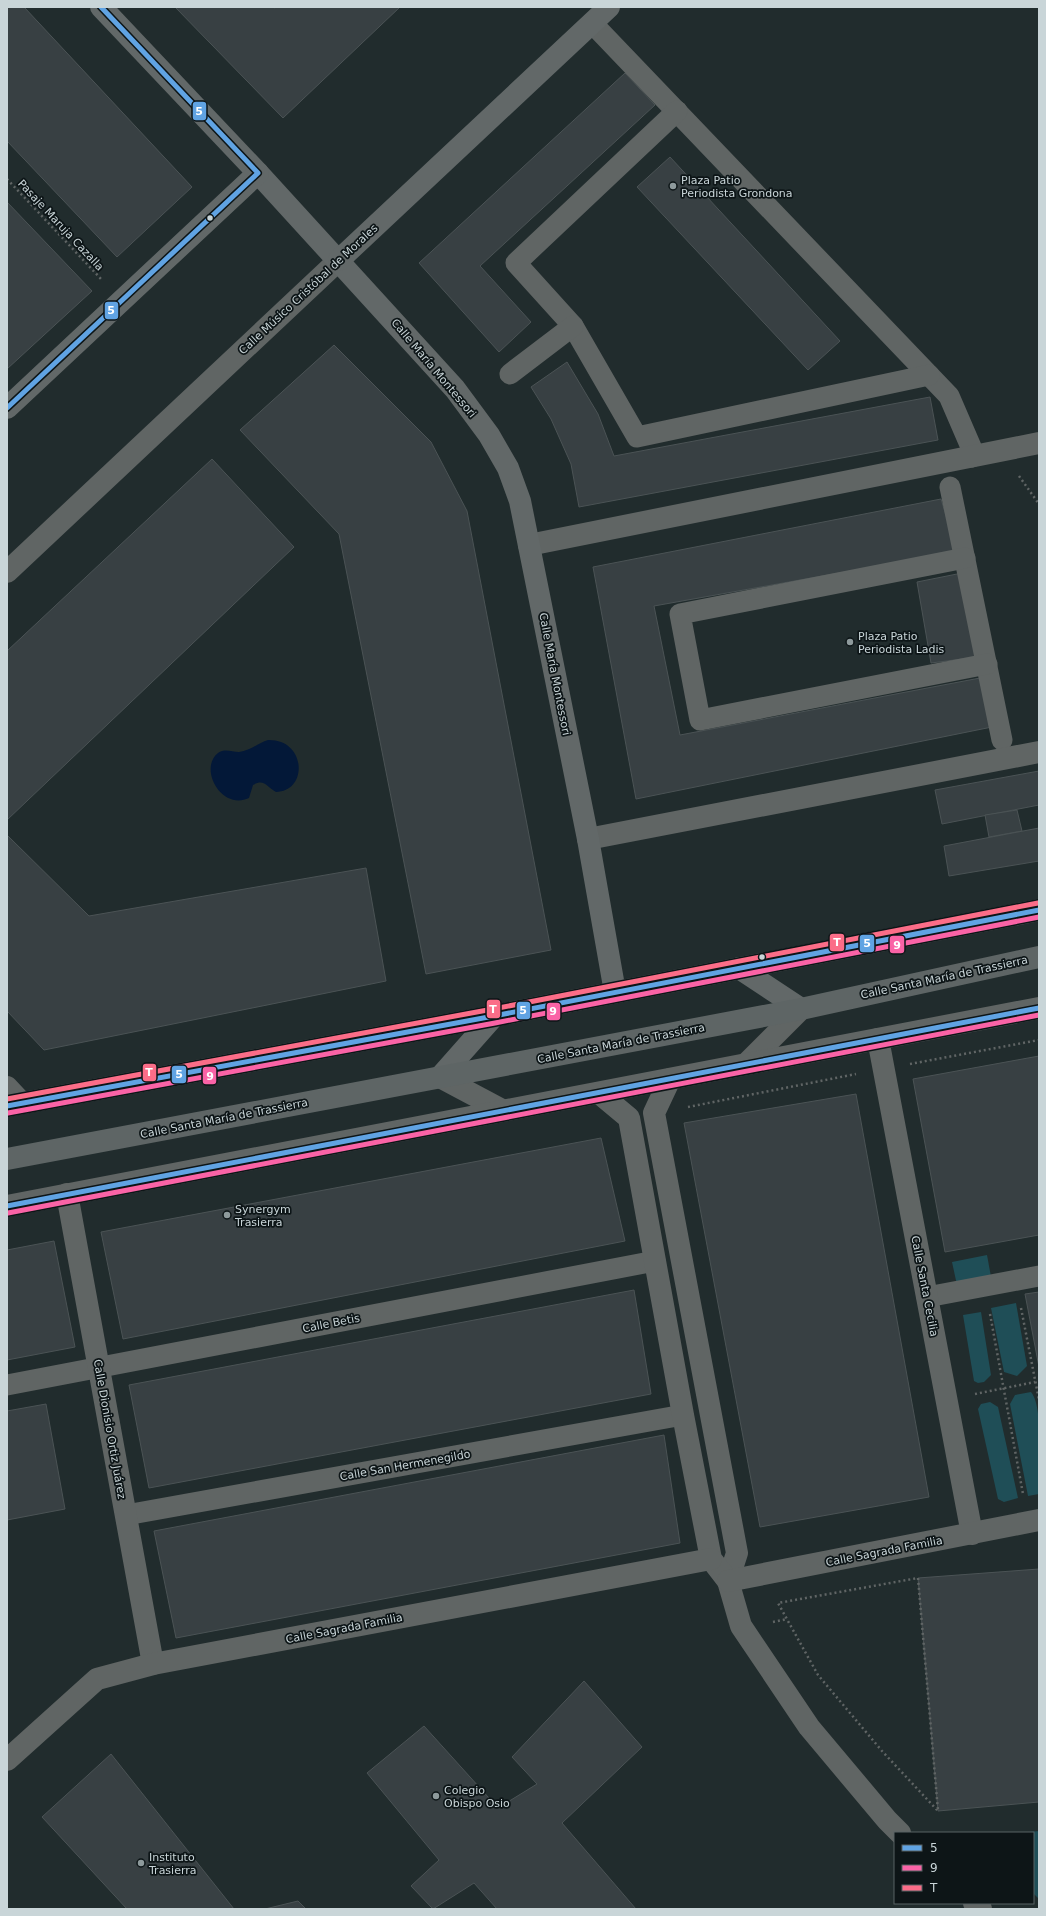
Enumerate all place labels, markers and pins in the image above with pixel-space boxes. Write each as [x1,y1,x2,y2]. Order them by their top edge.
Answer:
place label: Plaza Patio Periodista Grondona [681,174,793,200]
marker: Plaza Patio Periodista Grondona [668,181,678,191]
unlabelled marker [205,213,215,223]
place label: Plaza Patio Periodista Ladis [858,630,945,656]
marker: Plaza Patio Periodista Ladis [845,637,855,647]
unlabelled marker [757,952,767,962]
place label: Synergym Trasierra [234,1203,291,1229]
marker: Synergym Trasierra [222,1210,232,1220]
place label: Colegio Obispo Osio [444,1784,510,1810]
marker: Colegio Obispo Osio [431,1791,441,1801]
place label: Instituto Trasierra [148,1851,197,1877]
marker: Instituto Trasierra [136,1858,146,1868]

